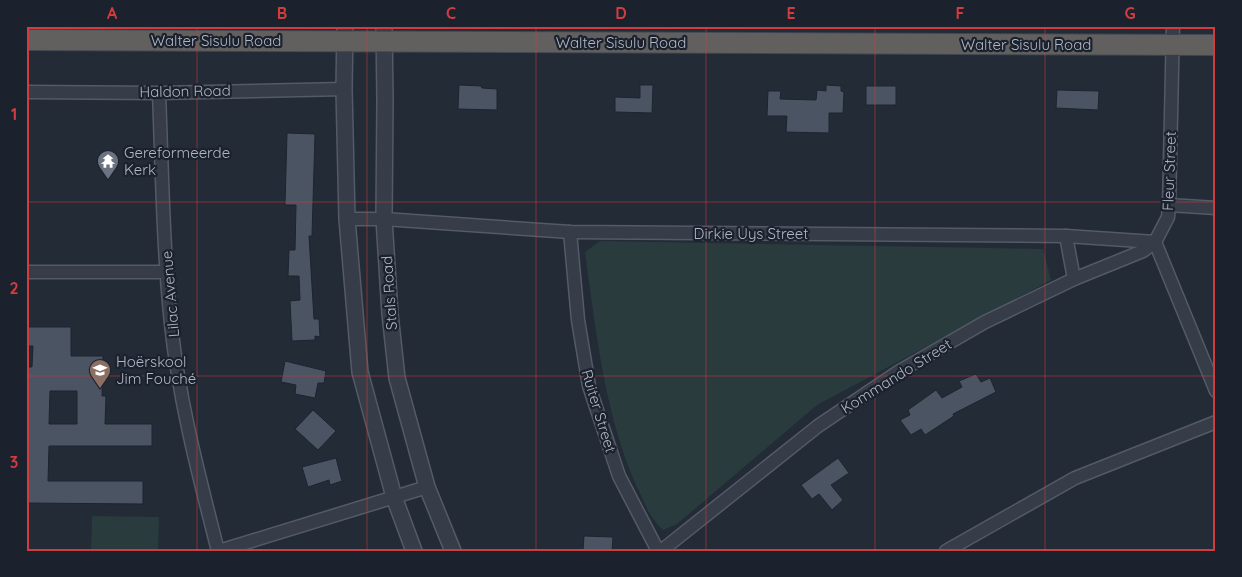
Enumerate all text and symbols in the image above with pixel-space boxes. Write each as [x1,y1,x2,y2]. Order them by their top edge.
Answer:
text: A [107,3,118,23]
text: B [277,3,287,23]
text: C [446,3,456,23]
text: D [615,3,627,23]
text: E [786,3,796,23]
text: F [956,3,965,23]
text: G [1124,3,1136,23]
street label: Walter Sisulu Road [151,31,281,50]
street label: Walter Sisulu Road [556,33,686,52]
street label: Walter Sisulu Road [961,35,1091,54]
street label: Haldon Road [139,81,231,101]
text: 1 [11,104,17,124]
street label: Fleur Street [1158,131,1180,211]
place label: Gereformeerde Kerk [124,143,230,179]
temple icon: Gereformeerde Kerk [96,149,120,180]
street label: Dirkie Uys Street [694,224,808,243]
street label: Lilac Avenue [157,250,183,338]
street label: Stals Road [377,255,401,331]
text: 2 [9,278,19,298]
street label: Kommando Street [837,334,955,418]
place label: Hoërskool Jim Fouché [116,352,196,388]
school or university icon: Hoërskool Jim Fouché [88,358,112,389]
street label: Ruiter Street [577,367,621,455]
text: 3 [10,452,18,472]

